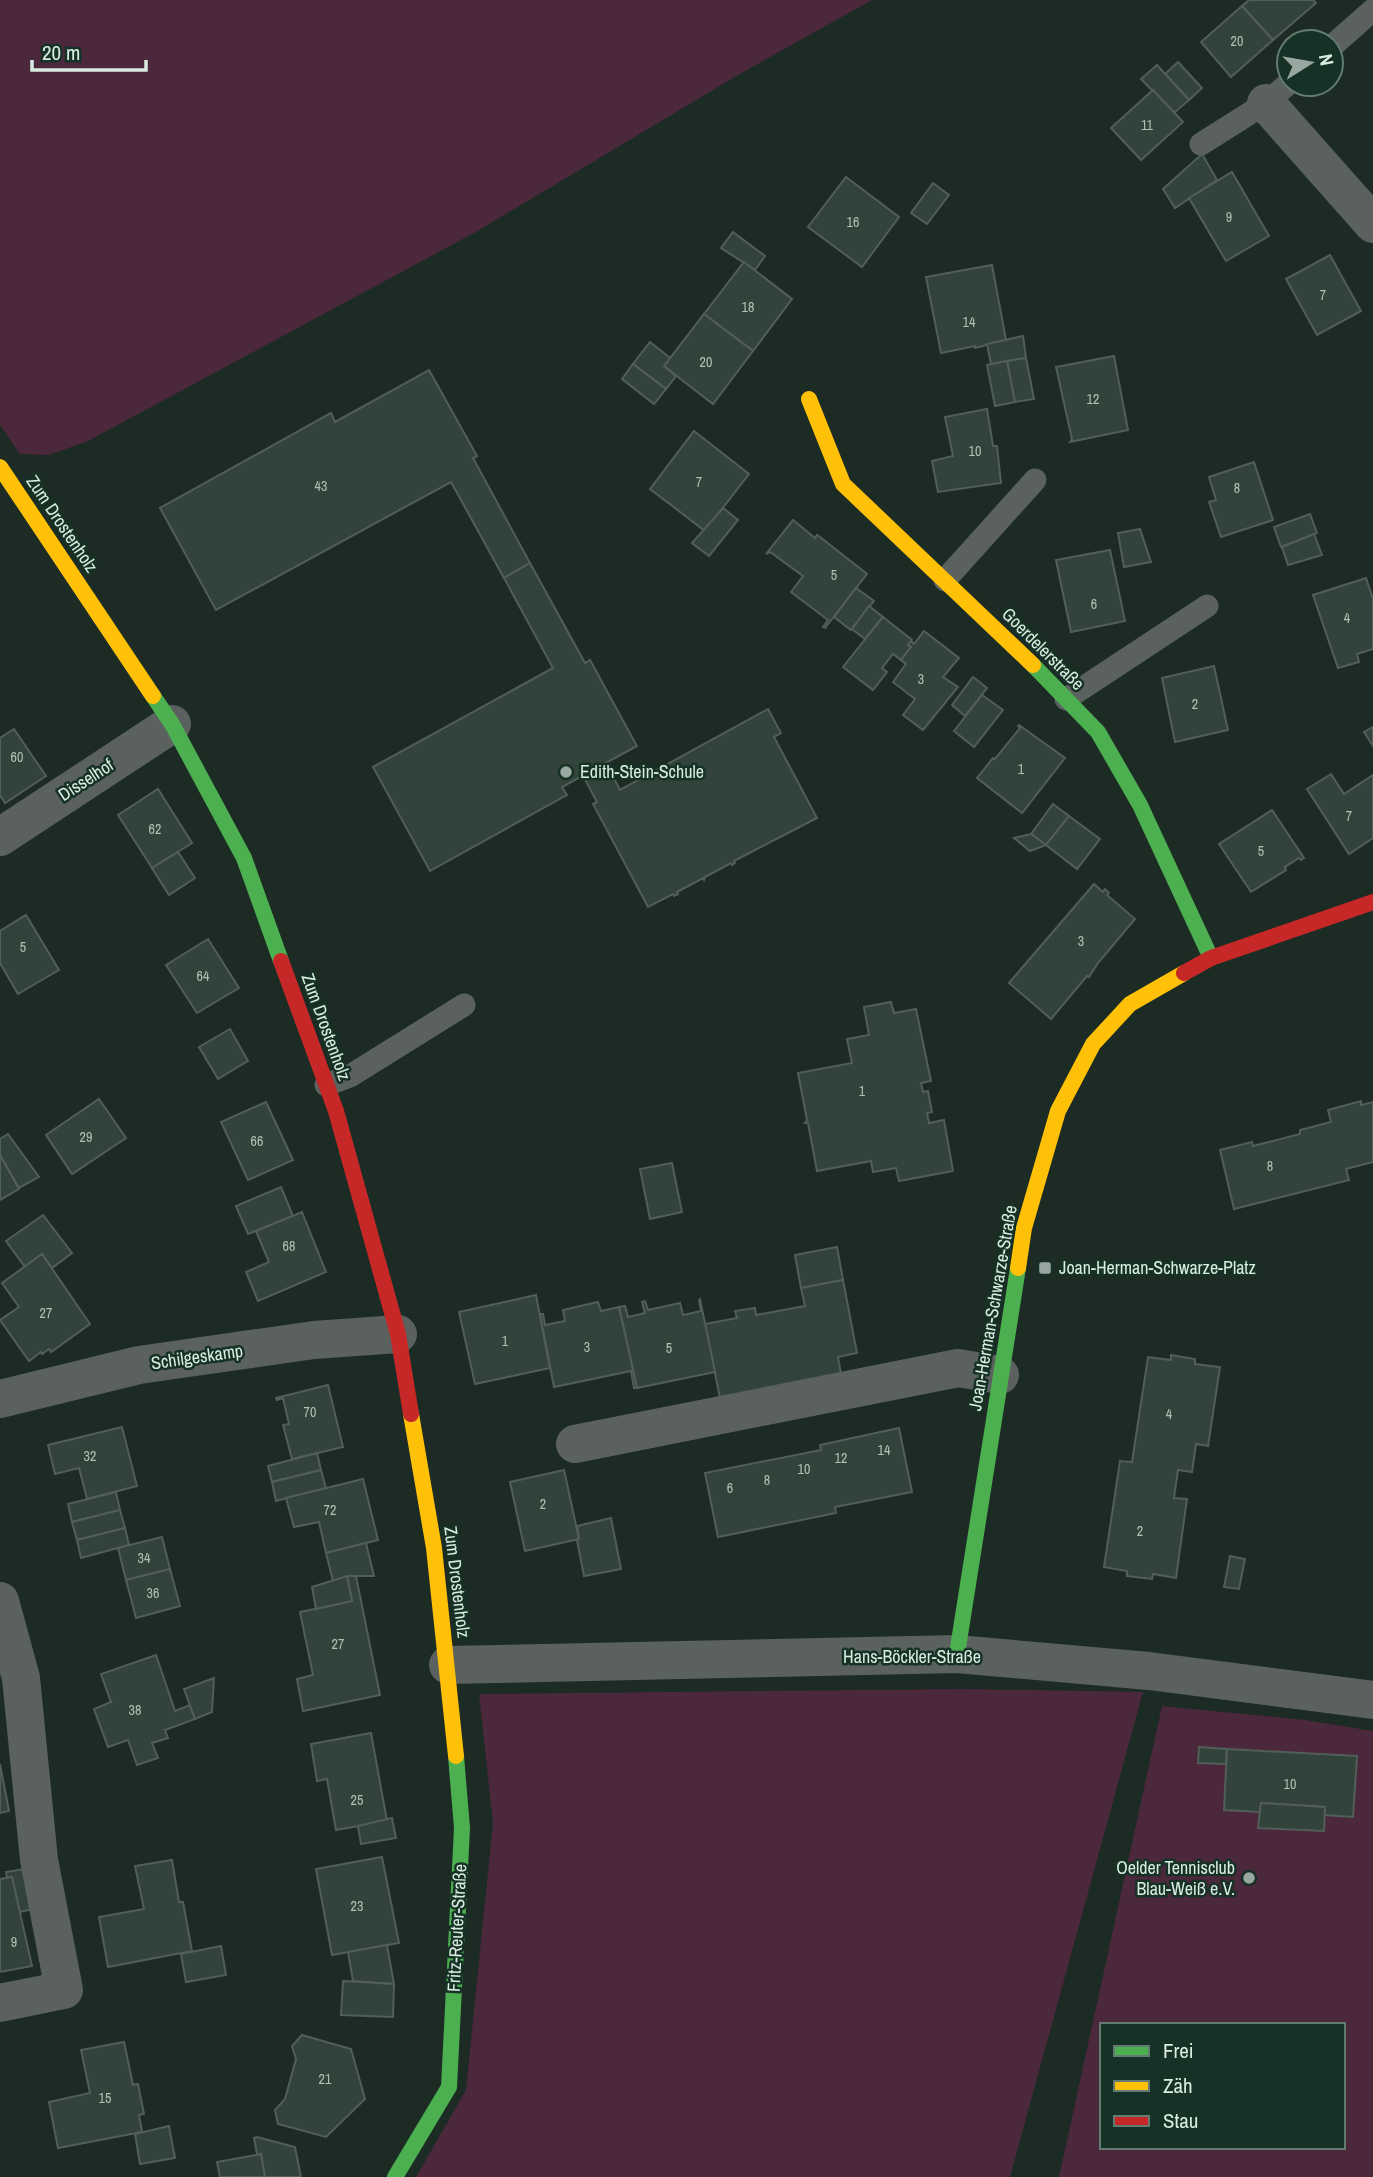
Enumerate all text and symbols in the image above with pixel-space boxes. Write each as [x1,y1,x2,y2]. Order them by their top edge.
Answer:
scale bar [32,28,145,72]
north arrow [1275,28,1345,98]
house number: 20 [1231,32,1243,50]
text: 20 m [42,38,80,67]
text: N [1313,52,1341,68]
house number: 11 [1141,116,1154,134]
house number: 9 [1226,208,1232,226]
house number: 16 [847,213,859,231]
house number: 7 [1320,286,1326,304]
house number: 18 [742,298,754,316]
house number: 14 [963,313,976,331]
house number: 20 [700,353,712,371]
house number: 12 [1087,390,1099,408]
house number: 10 [969,442,981,460]
street label: Zum Drostenholz [21,470,104,577]
house number: 7 [696,473,702,491]
house number: 43 [315,477,327,495]
house number: 8 [1234,479,1240,497]
house number: 5 [831,566,837,584]
house number: 6 [1091,595,1097,613]
street label: Goerdelerstraße [997,602,1090,695]
house number: 4 [1344,609,1351,627]
house number: 3 [918,670,924,688]
house number: 2 [1192,695,1198,713]
house number: 60 [11,748,23,766]
street label: Disselhof [53,752,119,807]
place label: Edith-Stein-Schule [580,759,704,784]
house number: 1 [1018,760,1025,778]
marker: Edith-Stein-Schule [558,764,574,780]
house number: 7 [1346,807,1352,825]
house number: 62 [149,820,161,838]
house number: 5 [1258,842,1264,860]
house number: 3 [1078,932,1084,950]
house number: 5 [20,938,26,956]
house number: 64 [197,967,210,985]
street label: Zum Drostenholz [296,970,357,1084]
house number: 1 [859,1082,866,1100]
house number: 29 [80,1128,92,1146]
house number: 66 [251,1132,263,1150]
house number: 8 [1267,1157,1273,1175]
street label: Joan-Herman-Schwarze-Straße [962,1203,1023,1413]
house number: 68 [283,1237,295,1255]
place label: Joan-Herman-Schwarze-Platz [1059,1255,1256,1280]
marker: Joan-Herman-Schwarze-Platz [1037,1260,1053,1276]
house number: 27 [40,1304,52,1322]
house number: 1 [502,1332,509,1350]
street label: Schilgeskamp [149,1338,245,1375]
house number: 3 [584,1338,590,1356]
house number: 5 [666,1339,672,1357]
house number: 70 [304,1403,316,1421]
house number: 4 [1166,1405,1173,1423]
house number: 14 [878,1441,891,1459]
house number: 32 [84,1447,96,1465]
house number: 12 [835,1449,847,1467]
house number: 10 [798,1460,810,1478]
house number: 8 [764,1471,770,1489]
house number: 6 [727,1479,733,1497]
house number: 2 [540,1495,546,1513]
house number: 72 [324,1501,336,1519]
house number: 2 [1137,1522,1143,1540]
street label: Zum Drostenholz [438,1525,477,1639]
house number: 34 [138,1549,151,1567]
house number: 36 [147,1584,159,1602]
house number: 27 [332,1635,344,1653]
street label: Hans-Böckler-Straße [843,1644,981,1669]
house number: 38 [129,1701,141,1719]
house number: 10 [1284,1775,1296,1793]
house number: 25 [351,1791,363,1809]
place label: Oelder Tennisclub Blau-Weiß e.V. [1116,1855,1235,1901]
street label: Fritz-Reuter-Straße [441,1863,472,1993]
marker: Oelder Tennisclub Blau-Weiß e.V. [1241,1870,1257,1886]
house number: 23 [351,1897,363,1915]
house number: 9 [11,1933,17,1951]
legend [1100,2023,1345,2149]
text: Frei [1163,2036,1194,2065]
house number: 21 [319,2070,332,2088]
text: Zäh [1163,2071,1193,2100]
house number: 15 [99,2089,111,2107]
text: Stau [1163,2106,1198,2135]

